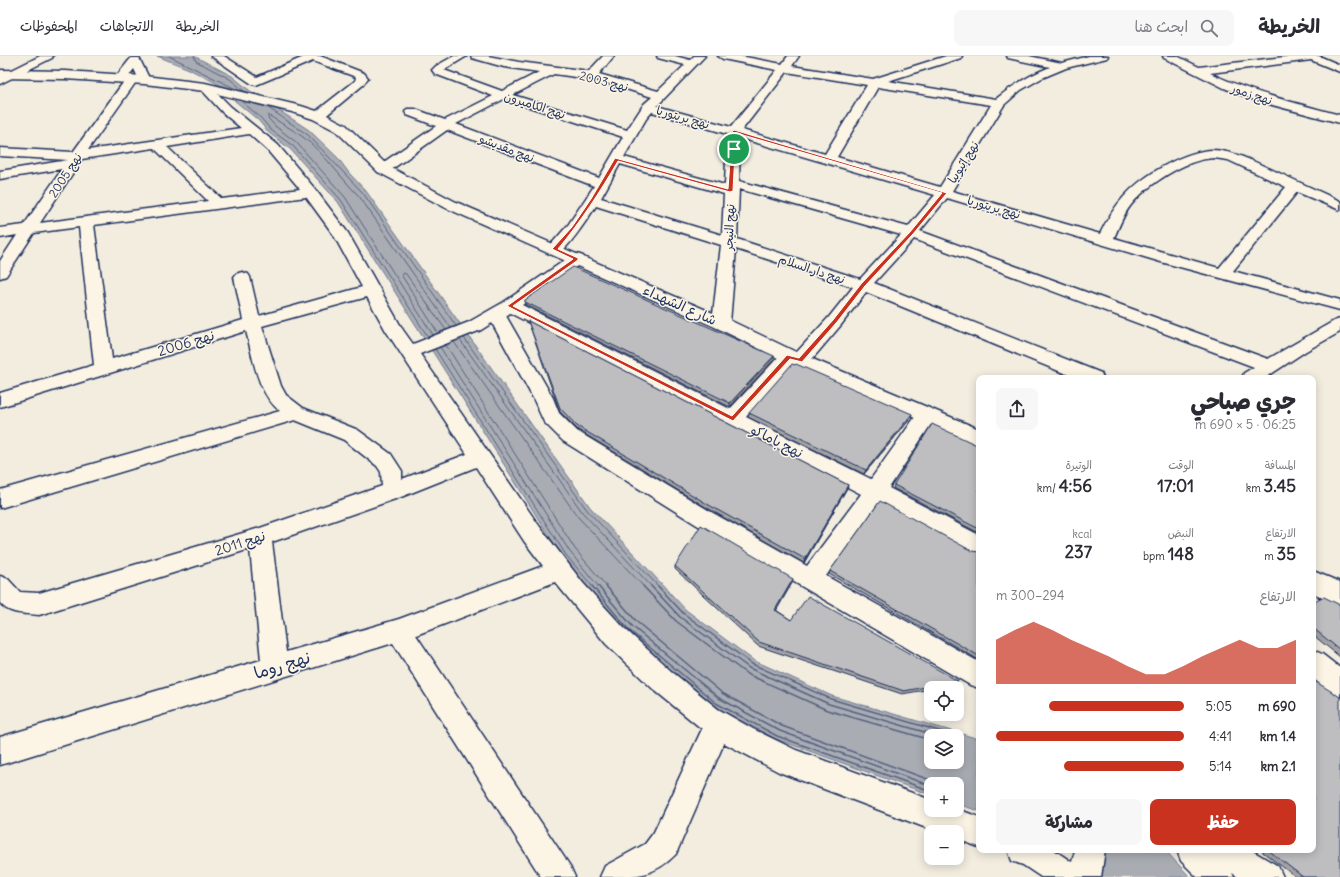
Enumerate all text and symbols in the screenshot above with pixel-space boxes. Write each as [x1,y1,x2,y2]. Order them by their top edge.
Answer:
search box [954,10,1234,46]
text: الخريطة [1258,14,1320,38]
text: المحفوظات [20,17,78,35]
text: الاتجاهات [100,17,154,35]
text: الخريطة [176,17,219,35]
text: ابحث هنا [1134,17,1188,36]
icon: search [1198,17,1220,39]
street label: نهج 2003 [577,68,630,96]
street label: نهج زمور [1228,80,1274,110]
street label: نهج الكاميرون [502,88,568,124]
street label: نهج بريتوريا [654,102,711,134]
street label: نهج مقديشو [476,130,537,167]
pin [717,132,751,166]
icon: arrive [723,138,745,160]
street label: نهج إثيوبيا [944,138,983,187]
street label: نهج 2005 [45,150,87,201]
street label: نهج بريتوريا [965,192,1022,224]
street label: نهج النيجر [721,204,739,252]
street label: نهج دار السلام [776,251,847,289]
street label: شارع الشهداء [640,281,720,330]
street label: نهج 2006 [155,326,217,361]
text: جري صباحي [1190,387,1296,415]
button: share [996,388,1038,430]
text: 06:25 · 5 × 690 m [1195,416,1296,433]
street label: نهج باماكو [746,420,806,463]
text: الوتيرة [1065,458,1092,472]
text: الوقت [1168,458,1194,472]
text: المسافة [1265,458,1296,472]
text: 4:56 [1059,475,1092,497]
text: 17:01 [1157,475,1194,497]
text: 3.45 [1264,475,1296,497]
text: /km [1037,481,1059,495]
text: km [1246,481,1264,495]
street label: نهج 2011 [212,526,268,561]
text: النبض [1168,526,1194,540]
text: الارتفاع [1265,526,1296,540]
text: kcal [1072,527,1092,541]
text: 237 [1065,541,1092,563]
text: 148 [1168,543,1194,565]
text: 35 [1277,543,1296,565]
text: bpm [1143,549,1168,563]
text: m [1264,549,1277,563]
text: 294–300 m [996,587,1065,604]
text: الارتفاع [1260,588,1296,605]
street label: نهج روما [251,646,313,685]
map controls [924,681,964,865]
button: locate [924,681,964,721]
text: 5:05 [1206,698,1232,715]
text: 690 m [1258,698,1296,715]
text: 4:41 [1209,728,1232,745]
text: 1.4 km [1260,728,1296,745]
button: layers [924,729,964,769]
text: 5:14 [1209,758,1232,775]
text: 2.1 km [1260,758,1296,775]
button: + [924,777,964,817]
button: مشاركة [996,799,1142,845]
button: حفظ [1150,799,1296,845]
button: − [924,825,964,865]

